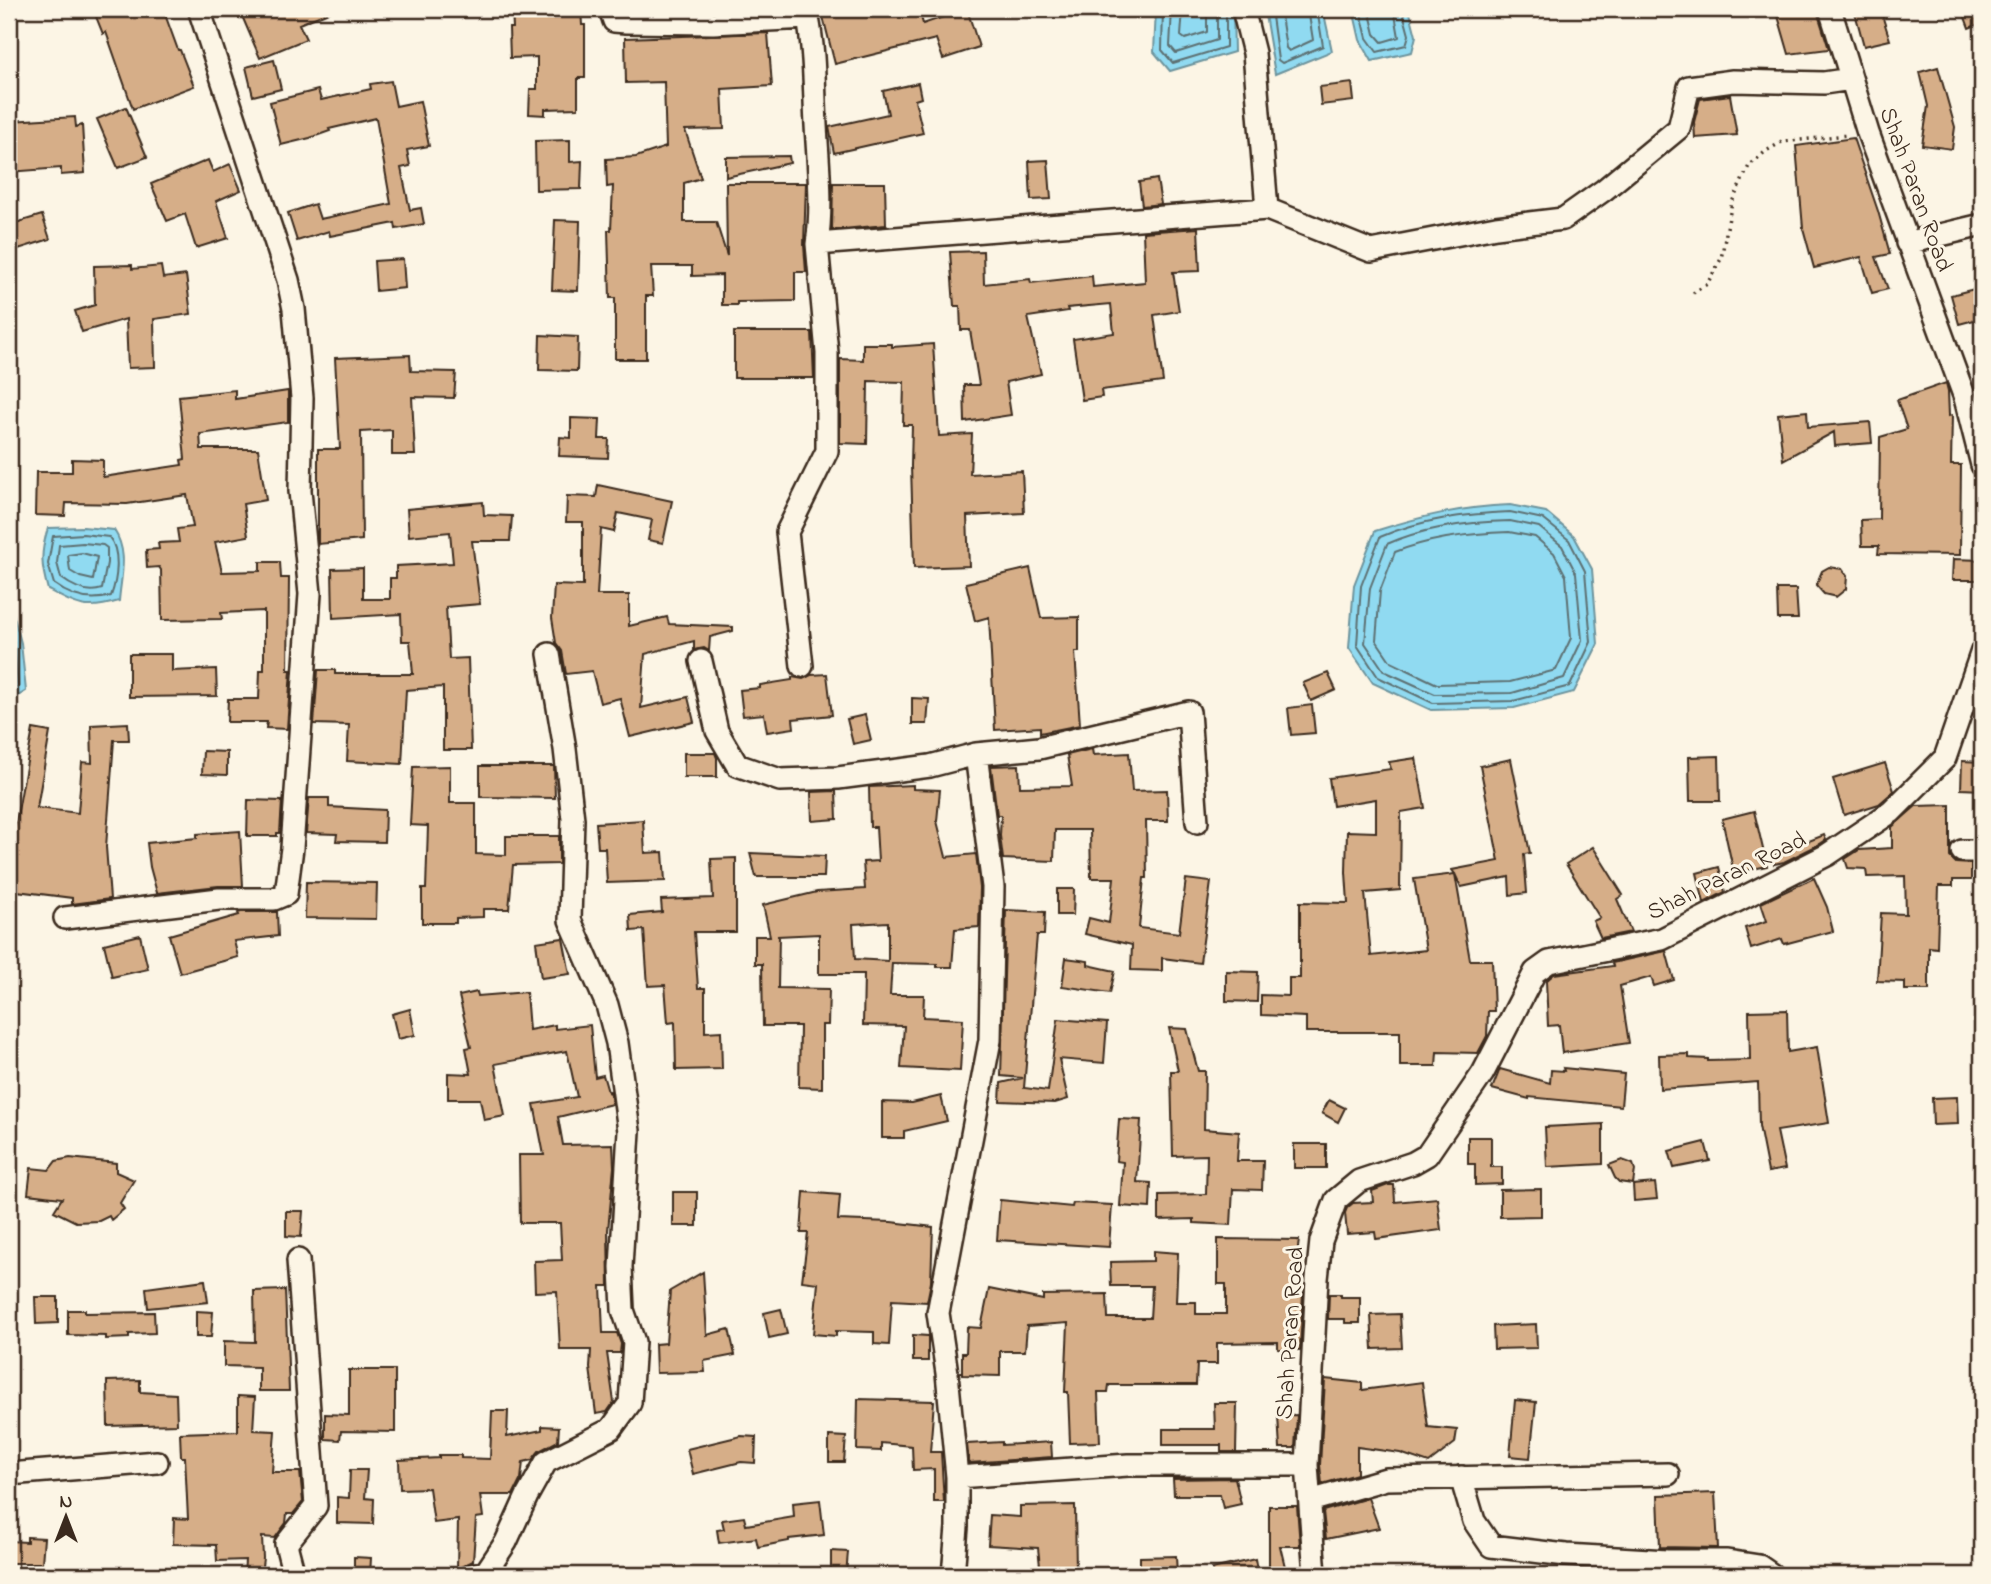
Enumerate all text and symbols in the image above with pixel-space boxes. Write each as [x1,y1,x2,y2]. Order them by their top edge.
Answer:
street label: Shah Paran Road [1869,103,1961,278]
street label: Shah Paran Road [1642,823,1813,931]
street label: Shah Paran Road [1268,1245,1315,1421]
north arrow [32,1482,102,1552]
text: N [60,1489,73,1516]

